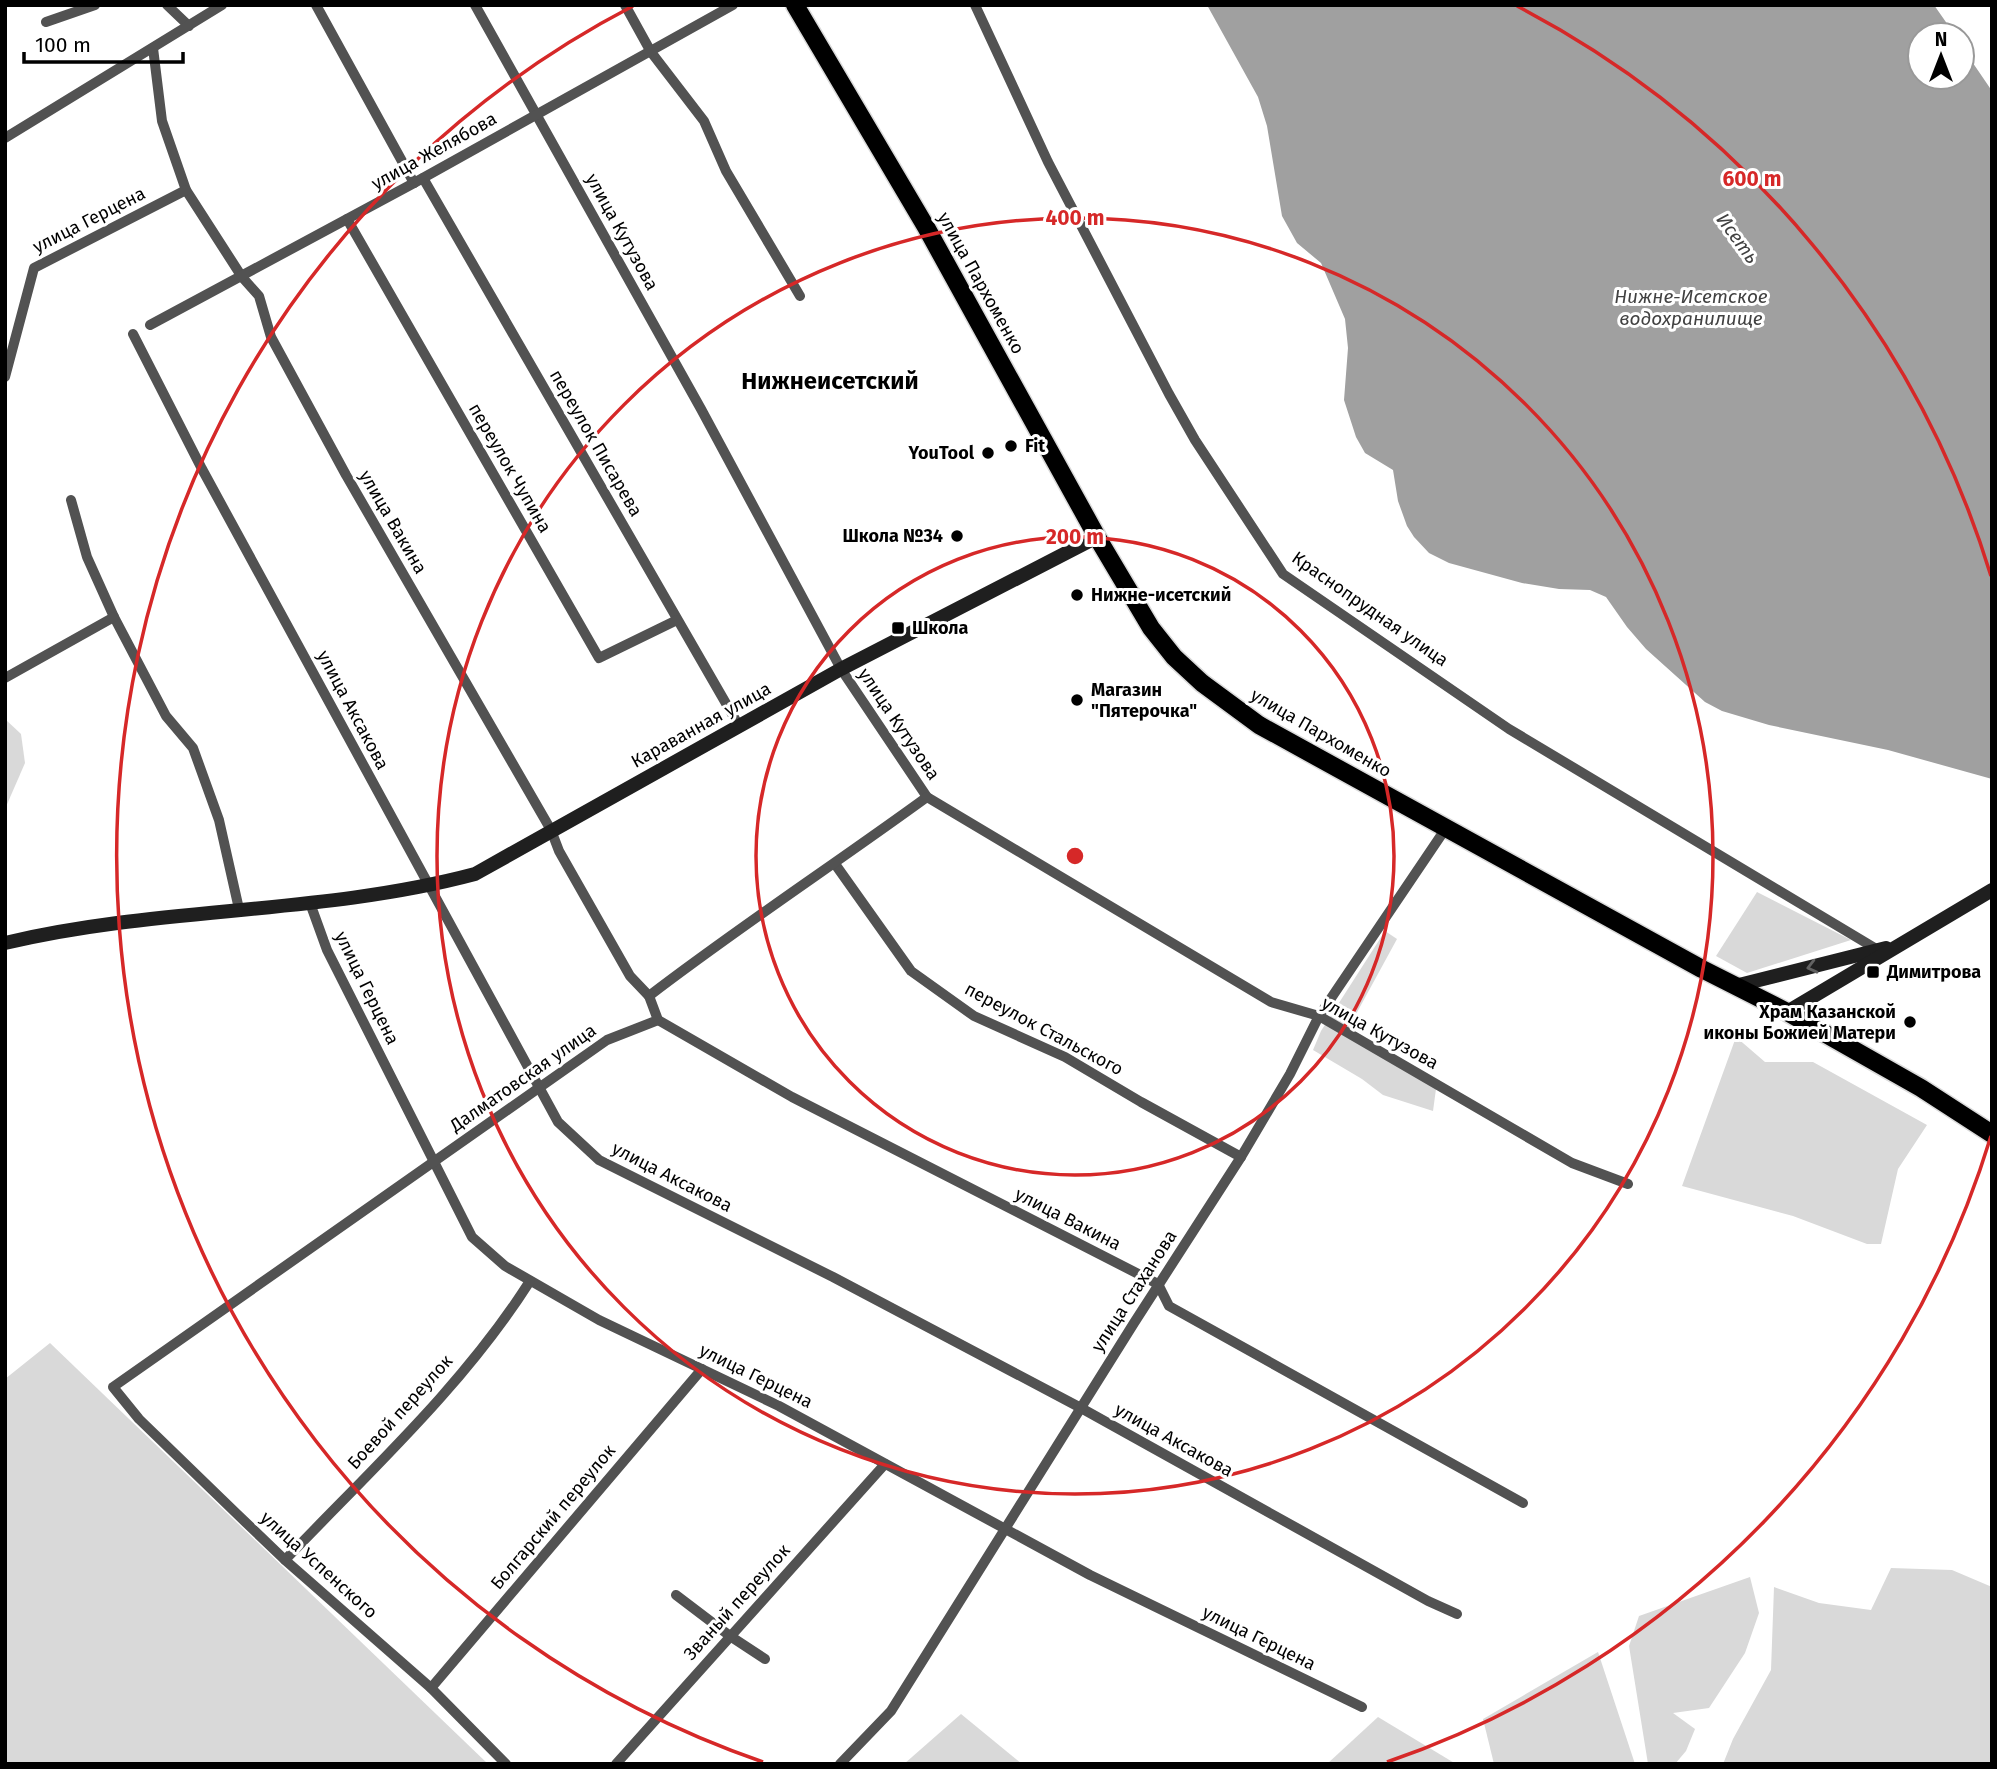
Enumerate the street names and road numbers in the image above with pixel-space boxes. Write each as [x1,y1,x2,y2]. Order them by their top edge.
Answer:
street label: улица Желябова [367,107,501,195]
street label: улица Кутузова [581,170,663,294]
street label: улица Герцена [29,182,149,258]
street label: улица Пархоменко [933,208,1029,358]
street label: переулок Писарева [545,366,647,520]
street label: переулок Чупина [464,399,556,537]
street label: улица Вакина [354,466,432,578]
street label: Краснопрудная улица [1288,547,1452,671]
street label: улица Аксакова [312,647,394,773]
street label: улица Кутузова [853,664,945,784]
street label: Караванная улица [627,677,775,773]
street label: улица Пархоменко [1247,684,1395,782]
street label: улица Герцена [330,928,404,1048]
street label: переулок Стальского [961,978,1127,1080]
street label: улица Кутузова [1318,992,1442,1074]
street label: Далматовская улица [445,1019,600,1137]
street label: улица Аксакова [608,1137,736,1217]
street label: улица Вакина [1011,1183,1125,1255]
street label: улица Стаханова [1087,1226,1181,1356]
street label: улица Герцена [696,1339,816,1413]
street label: Боевой переулок [343,1350,458,1474]
street label: улица Аксакова [1111,1398,1237,1482]
street label: Болгарский переулок [486,1439,621,1594]
street label: улица Успенского [256,1507,382,1623]
street label: Званый переулок [679,1539,795,1664]
street label: улица Герцена [1199,1601,1319,1675]

